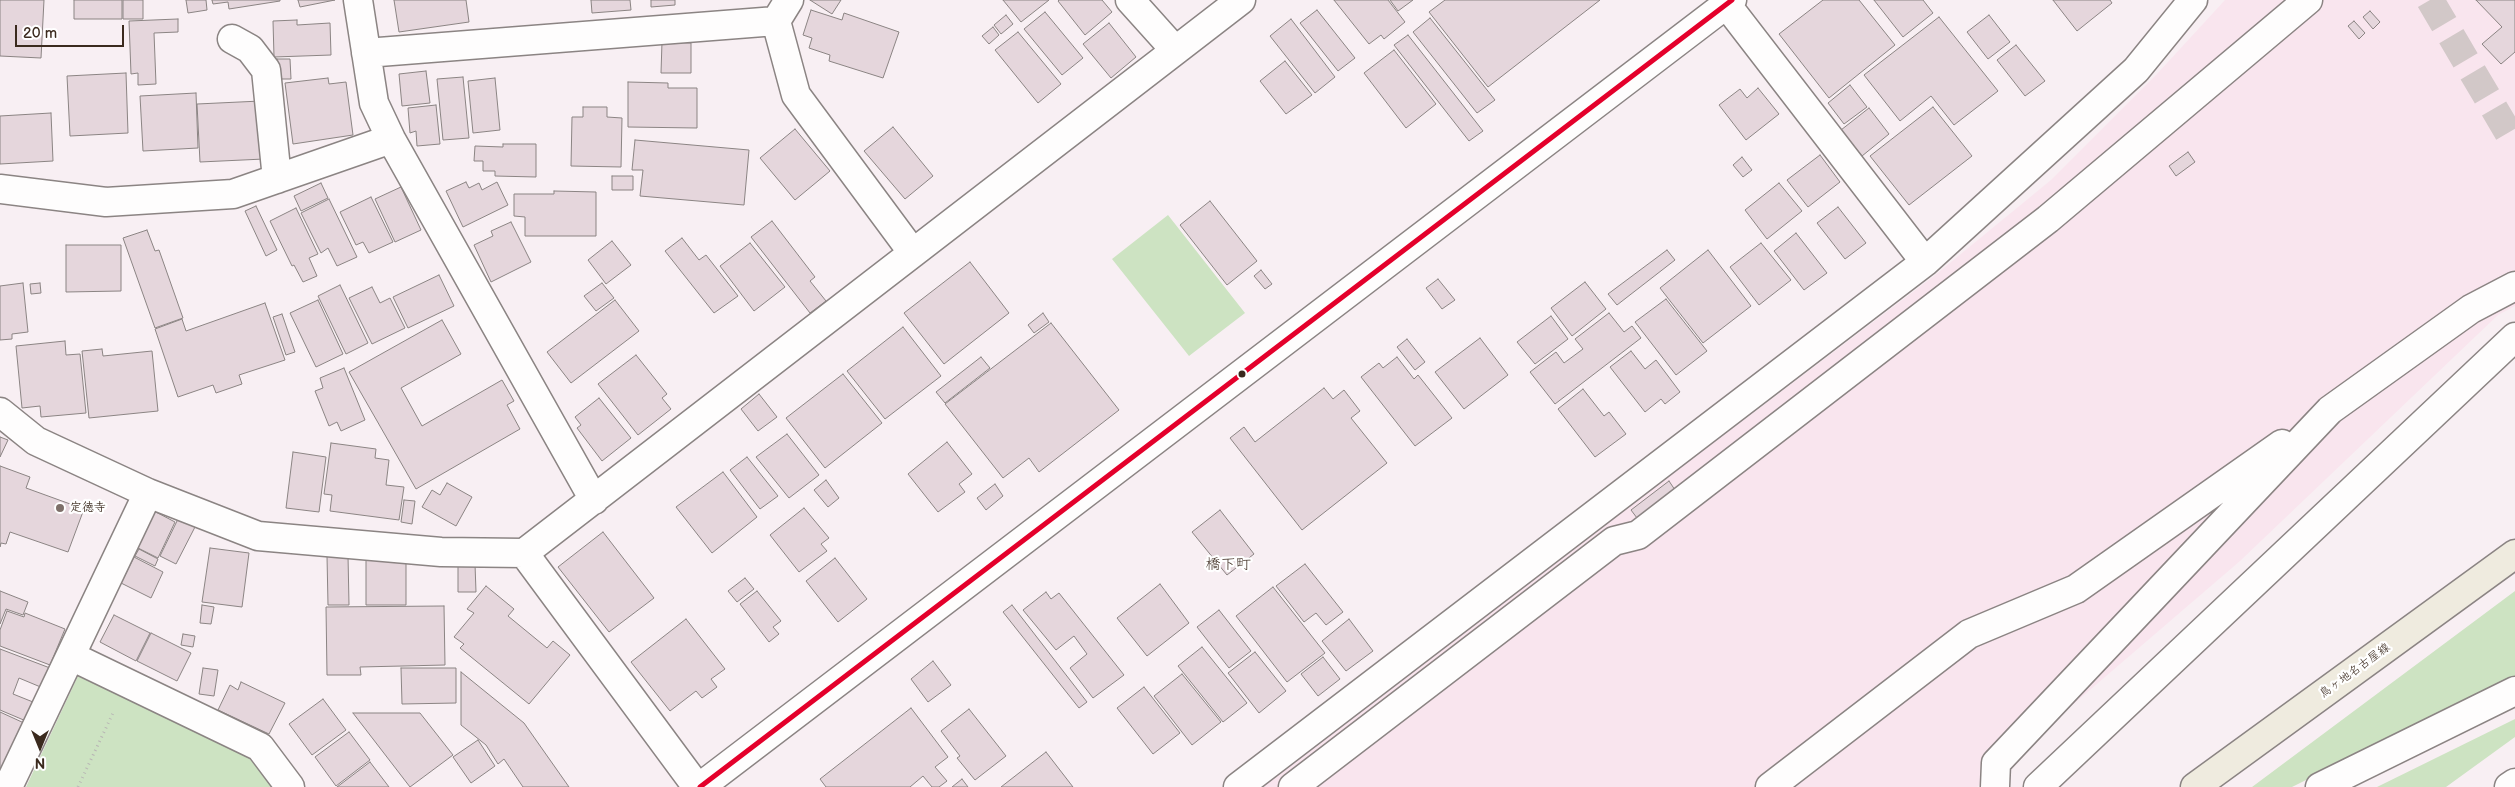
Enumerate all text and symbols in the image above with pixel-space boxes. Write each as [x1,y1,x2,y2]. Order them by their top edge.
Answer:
scale bar [18,15,126,47]
text: 20 m [23,24,57,43]
unlabelled marker [1237,369,1247,379]
place label: 定徳寺 [70,501,106,515]
marker: 定徳寺 [54,502,66,514]
district label: 橋下町 [1206,556,1250,574]
street label: 鳥ヶ地名古屋線 [2317,640,2393,702]
north arrow [15,722,65,772]
text: N [35,754,45,771]

